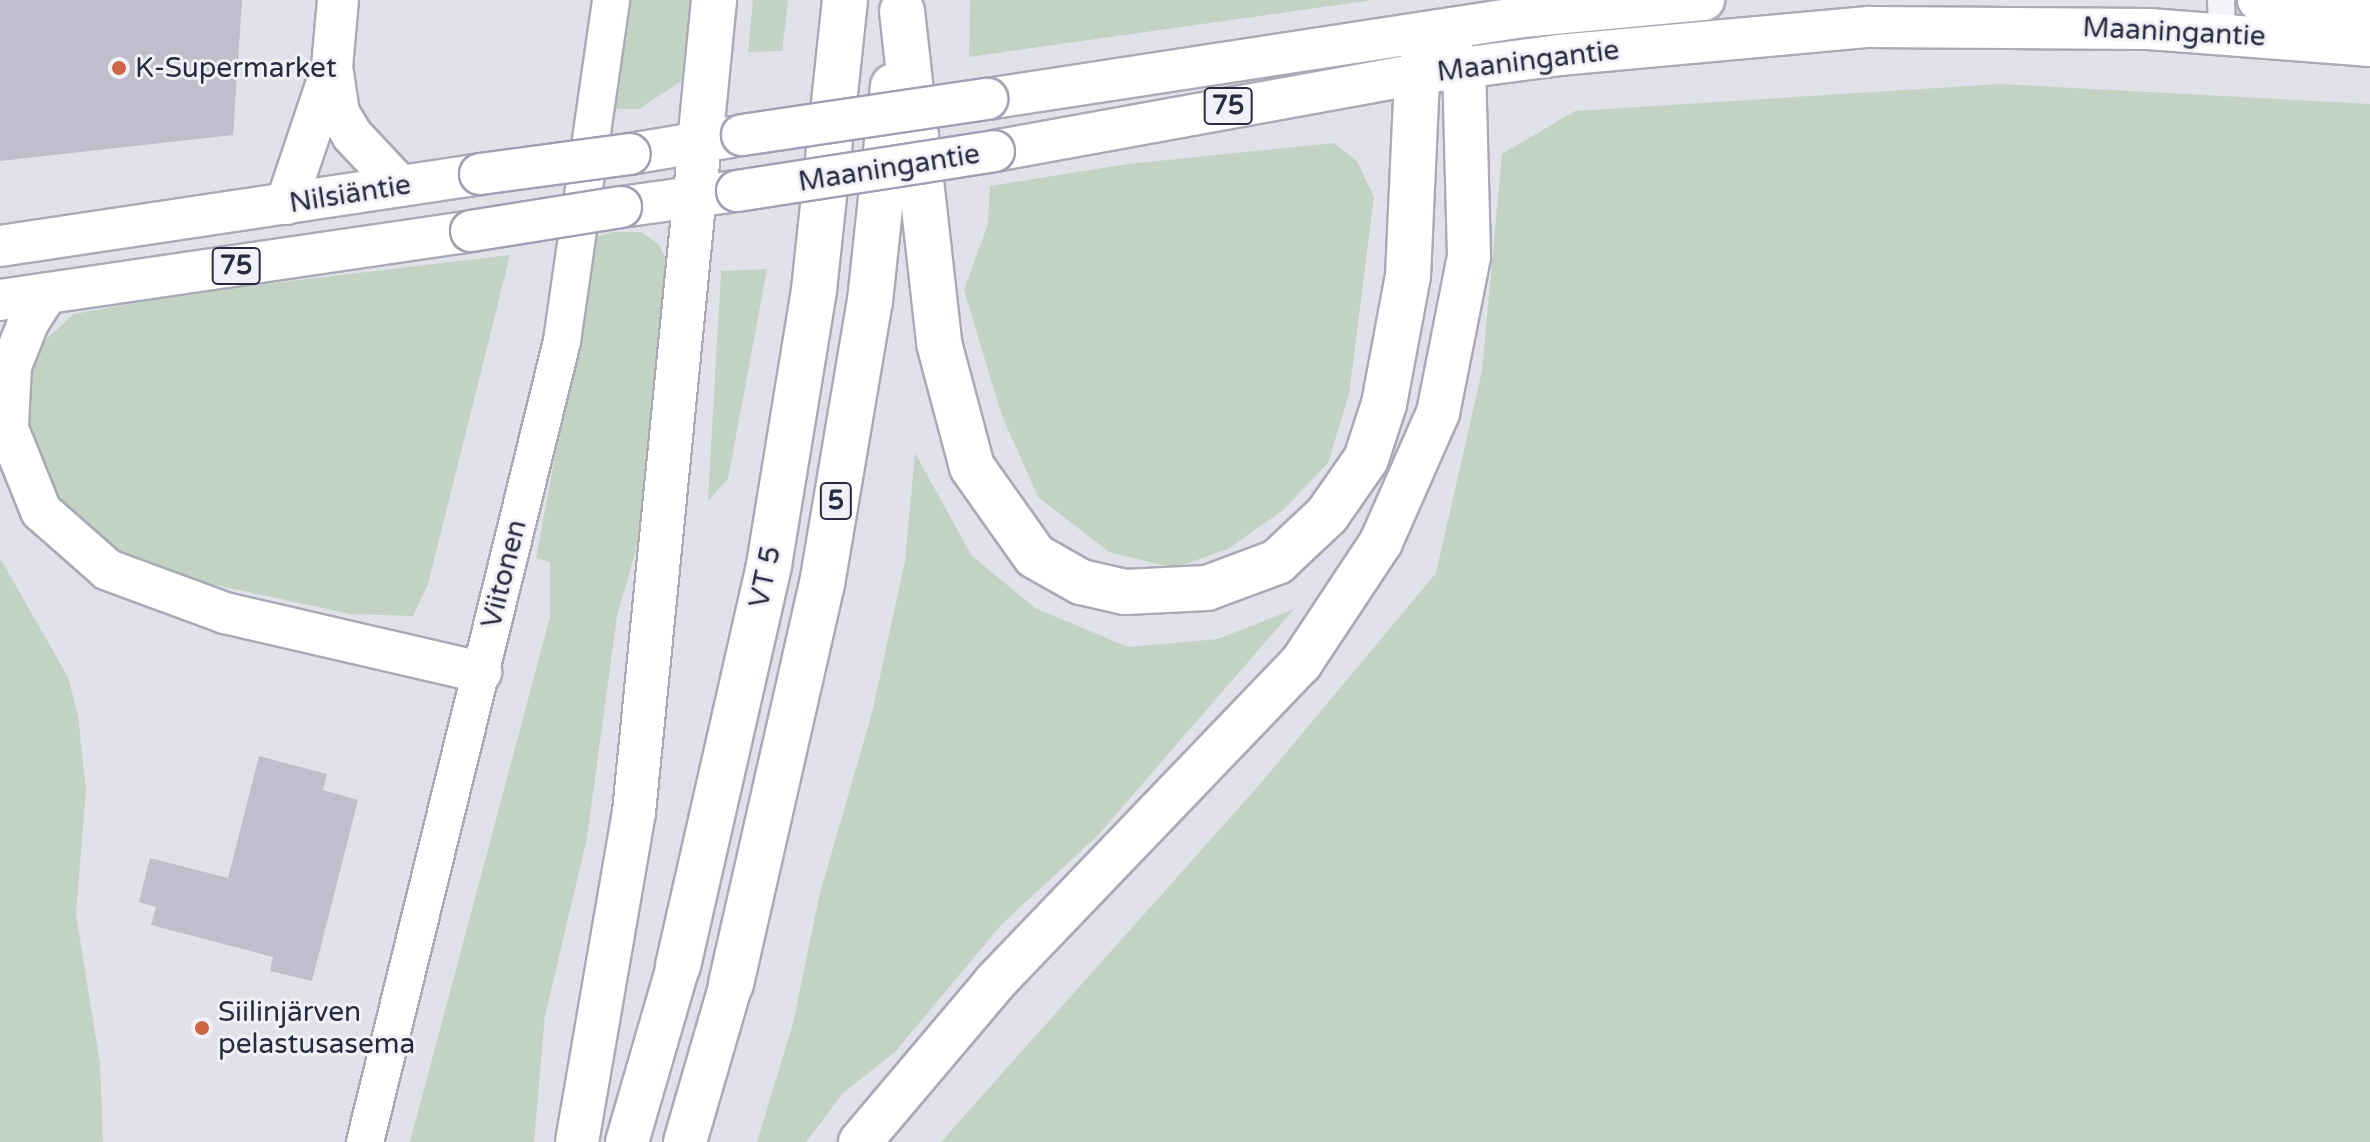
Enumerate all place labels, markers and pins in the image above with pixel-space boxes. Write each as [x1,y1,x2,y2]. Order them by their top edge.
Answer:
place label: K-Supermarket [135,51,337,85]
marker: K-Supermarket [110,59,128,77]
place label: Siilinjärven pelastusasema [218,995,415,1061]
marker: Siilinjärven pelastusasema [193,1019,211,1037]

